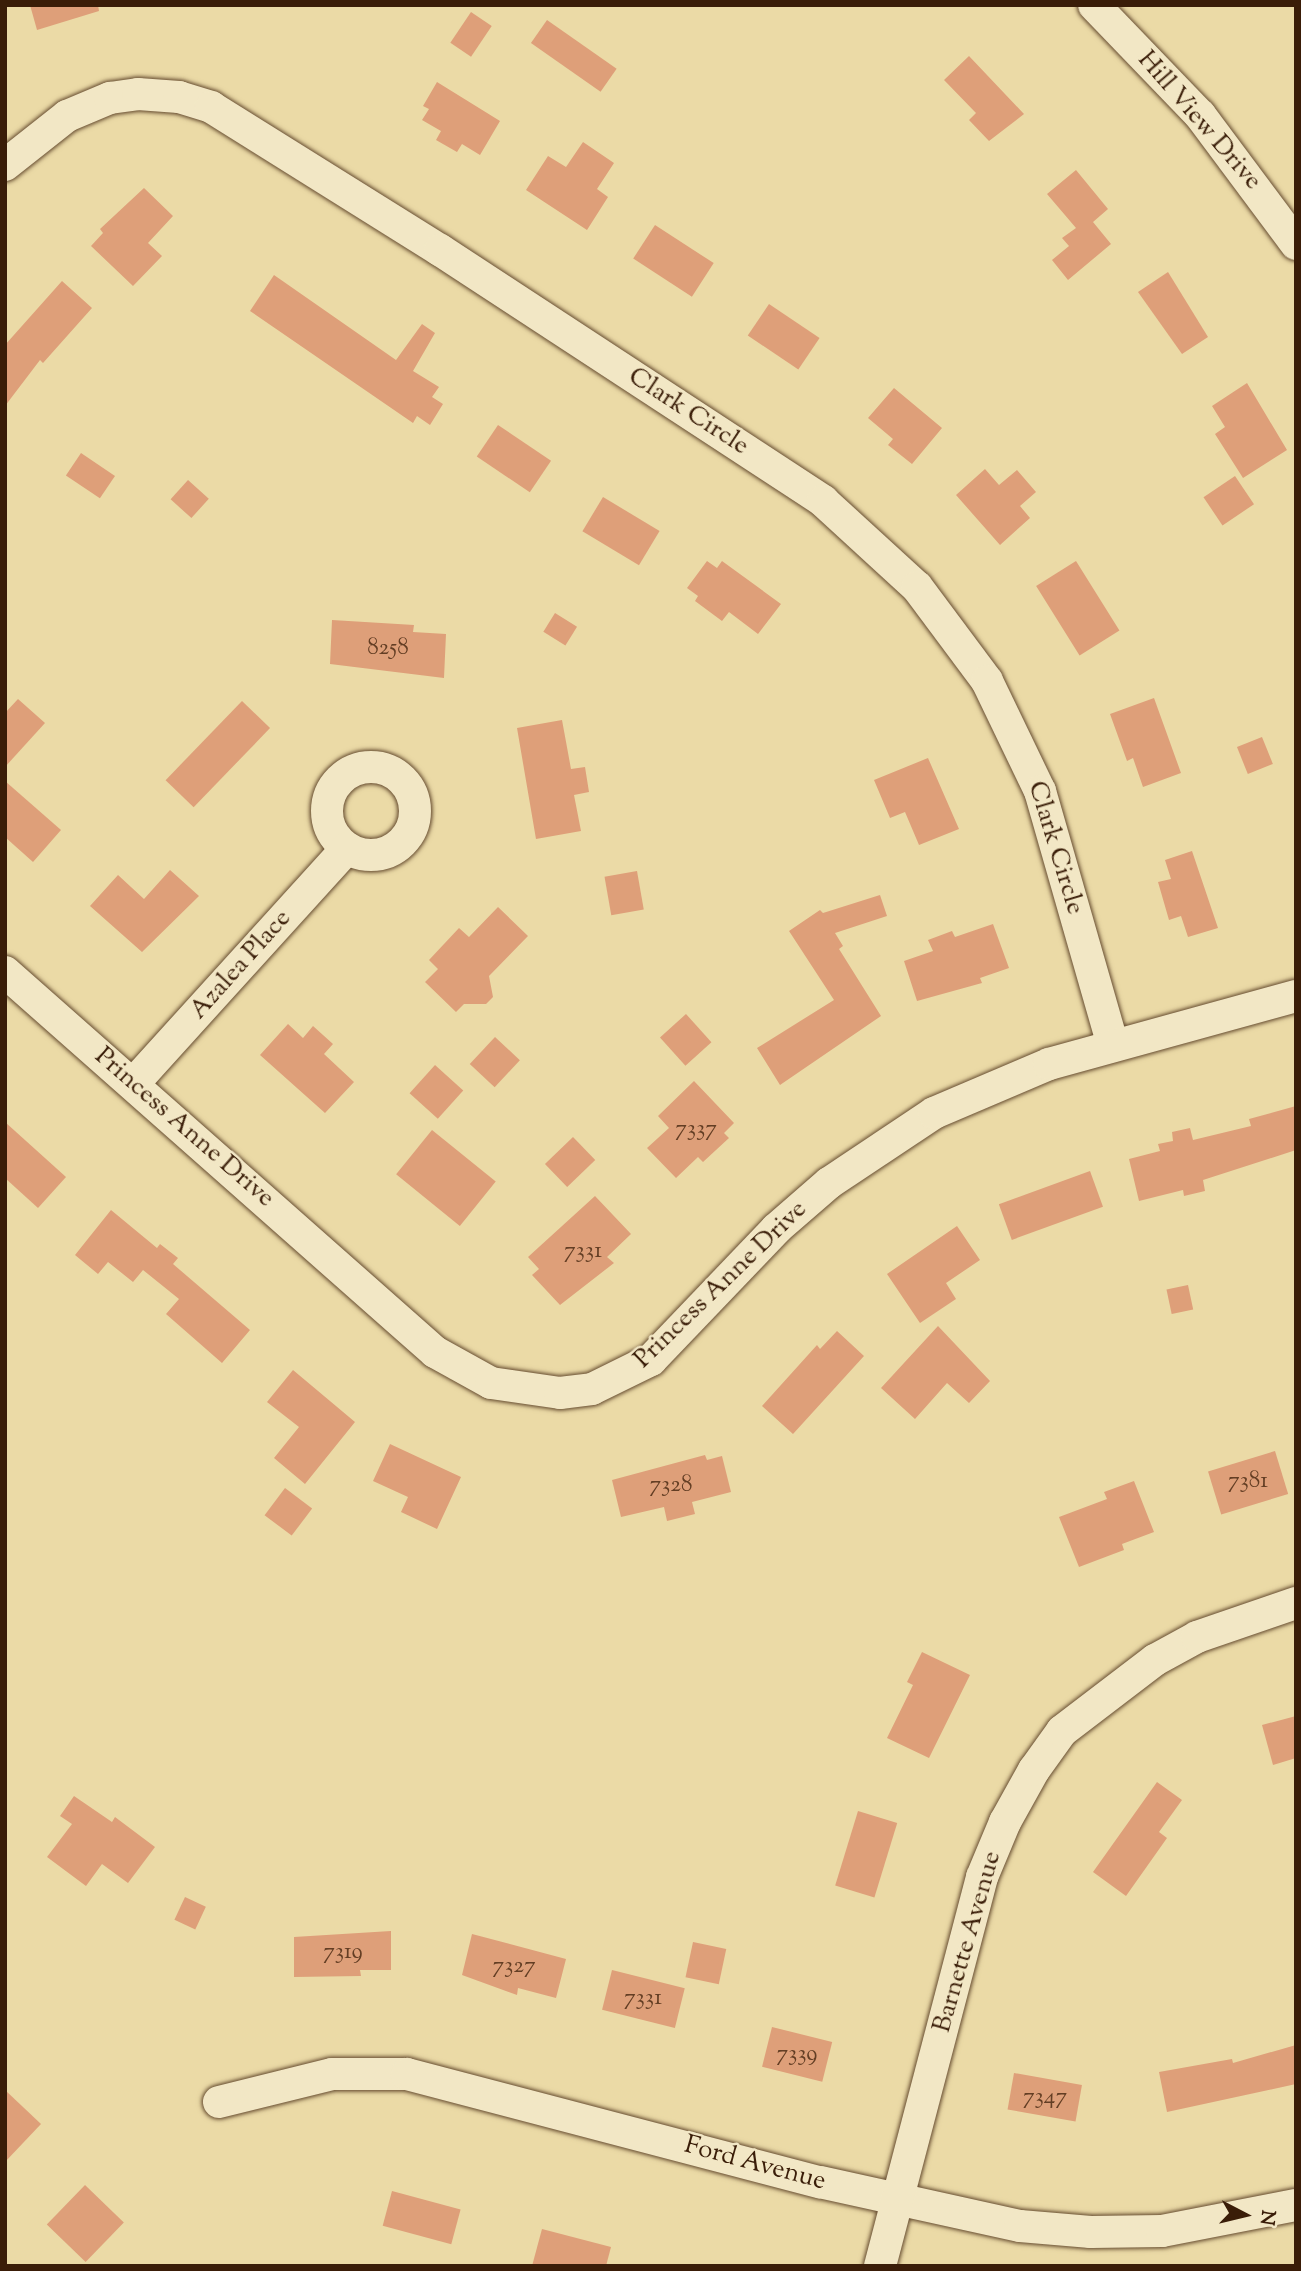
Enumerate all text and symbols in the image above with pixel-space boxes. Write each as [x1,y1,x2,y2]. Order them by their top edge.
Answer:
street label: Hill View Drive [1130,45,1268,197]
street label: Clark Circle [622,361,754,463]
house number: 8258 [367,635,409,663]
street label: Clark Circle [1020,778,1090,918]
street label: Azalea Place [184,904,298,1026]
street label: Princess Anne Drive [88,1041,280,1215]
house number: 7337 [675,1116,717,1144]
street label: Princess Anne Drive [628,1195,814,1375]
house number: 7331 [564,1238,602,1266]
house number: 7381 [1228,1468,1268,1496]
house number: 7328 [649,1472,693,1500]
street label: Barnette Avenue [927,1848,1009,2036]
house number: 7319 [323,1939,363,1967]
house number: 7327 [492,1953,536,1981]
house number: 7331 [624,1985,662,2013]
house number: 7339 [776,2041,818,2069]
house number: 7347 [1023,2084,1067,2112]
street label: Ford Avenue [681,2130,829,2198]
north arrow [1210,2180,1280,2250]
text: N [1252,2208,1281,2227]

